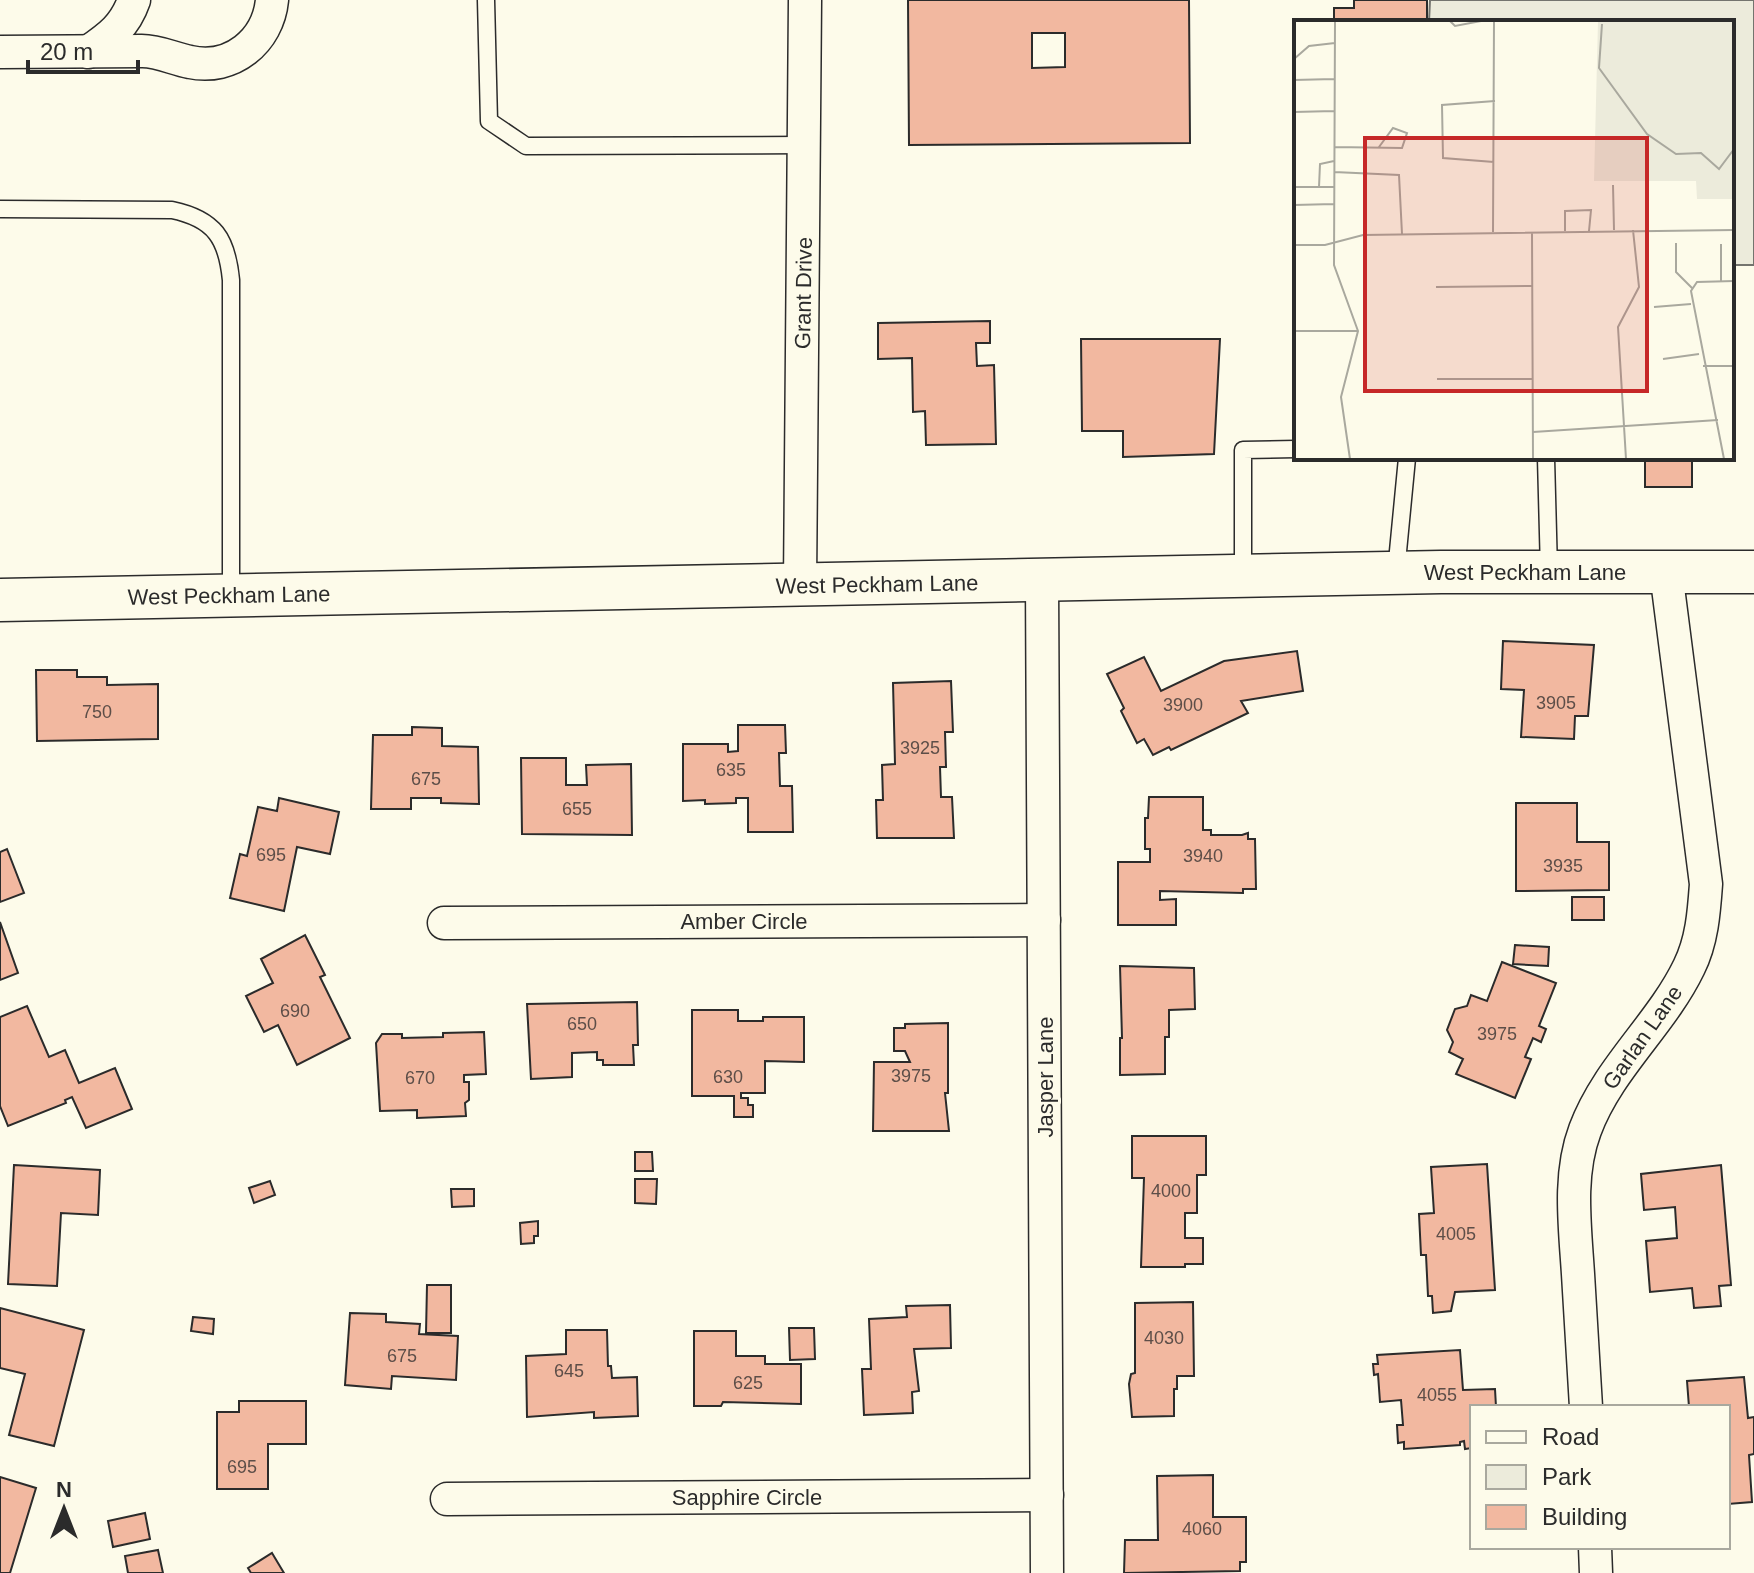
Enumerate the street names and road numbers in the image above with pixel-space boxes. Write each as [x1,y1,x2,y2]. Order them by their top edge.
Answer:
street label: Grant Drive [790,237,817,349]
street label: West Peckham Lane [1424,560,1626,585]
street label: West Peckham Lane [776,570,979,599]
street label: West Peckham Lane [128,581,331,610]
street label: Amber Circle [680,909,808,934]
street label: Garlan Lane [1597,981,1687,1094]
street label: Jasper Lane [1033,1016,1058,1138]
street label: Sapphire Circle [672,1485,822,1510]

